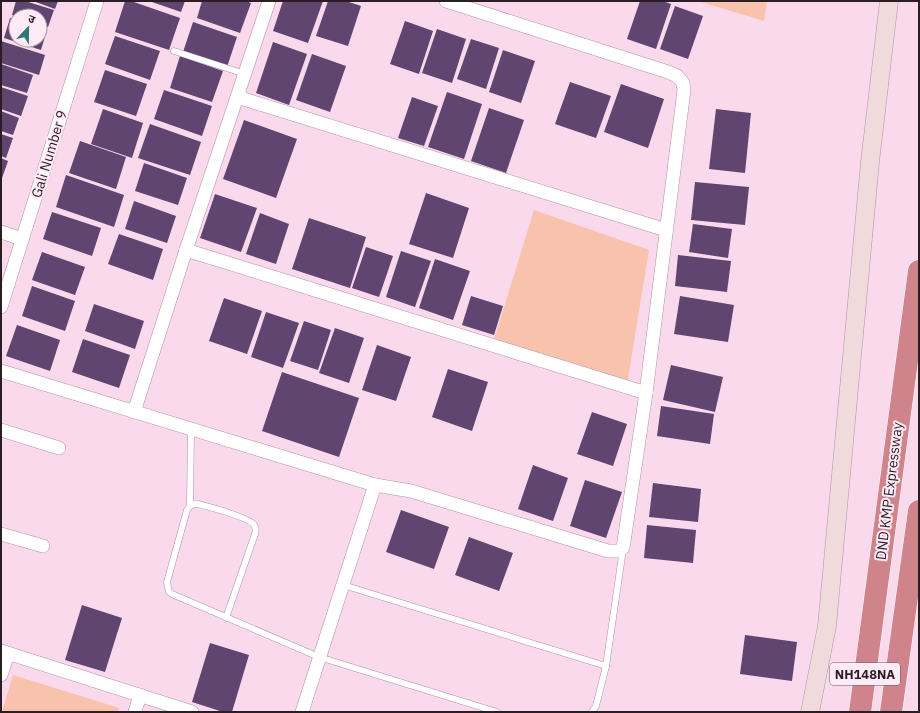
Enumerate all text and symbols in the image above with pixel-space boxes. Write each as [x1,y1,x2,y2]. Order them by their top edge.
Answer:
north arrow [8,8,48,48]
text: उ [26,11,38,27]
street label: Gali Number 9 [27,108,71,200]
street label: DND KMP Expressway [872,421,906,561]
road number: NH148NA [830,663,900,685]

